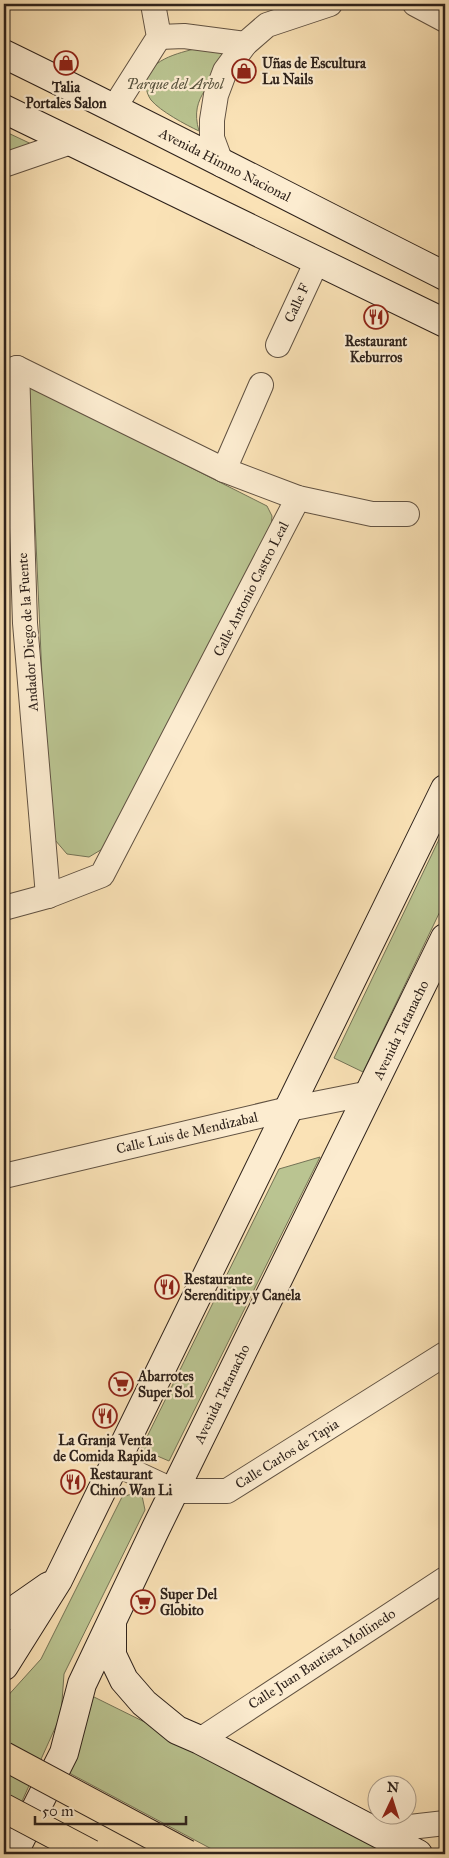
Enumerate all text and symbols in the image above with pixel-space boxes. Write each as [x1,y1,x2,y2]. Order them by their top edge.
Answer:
shop icon: Talia Portales Salon [53,50,79,76]
place label: Uñas de Escultura Lu Nails [262,55,367,88]
shop icon: Uñas de Escultura Lu Nails [231,58,257,84]
park label: Parque del Arbol [127,76,225,93]
place label: Talia Portales Salon [25,79,107,112]
street label: Avenida Himno Nacional [155,124,294,206]
street label: Calle F [281,281,313,325]
restaurant icon: Restaurant Keburros [363,304,389,330]
place label: Restaurant Keburros [345,333,407,366]
street label: Calle Antonio Castro Leal [210,519,293,659]
street label: Andador Diego de la Fuente [14,552,42,713]
street label: Avenida Tatanacho [369,978,432,1083]
street label: Calle Luis de Mendizabal [114,1108,260,1158]
place label: Restaurante Serenditipy y Canela [184,1271,302,1305]
restaurant icon: Restaurante Serenditipy y Canela [154,1274,180,1300]
street label: Avenida Tatanacho [190,1342,253,1447]
place label: Abarrotes Super Sol [137,1368,195,1402]
supermarket icon: Abarrotes Super Sol [108,1371,134,1397]
restaurant icon: La Granja Venta de Comida Rapida [92,1403,118,1429]
street label: Calle Carlos de Tapia [232,1415,342,1493]
place label: La Granja Venta de Comida Rapida [53,1432,158,1466]
place label: Restaurant Chino Wan Li [90,1466,172,1499]
restaurant icon: Restaurant Chino Wan Li [60,1469,86,1495]
place label: Super Del Globito [160,1586,218,1619]
supermarket icon: Super Del Globito [130,1589,156,1615]
street label: Calle Juan Bautista Mollinedo [245,1605,399,1714]
north arrow [366,1776,416,1826]
text: N [386,1779,400,1796]
scale bar [35,1793,186,1825]
text: 50 m [42,1802,74,1820]

